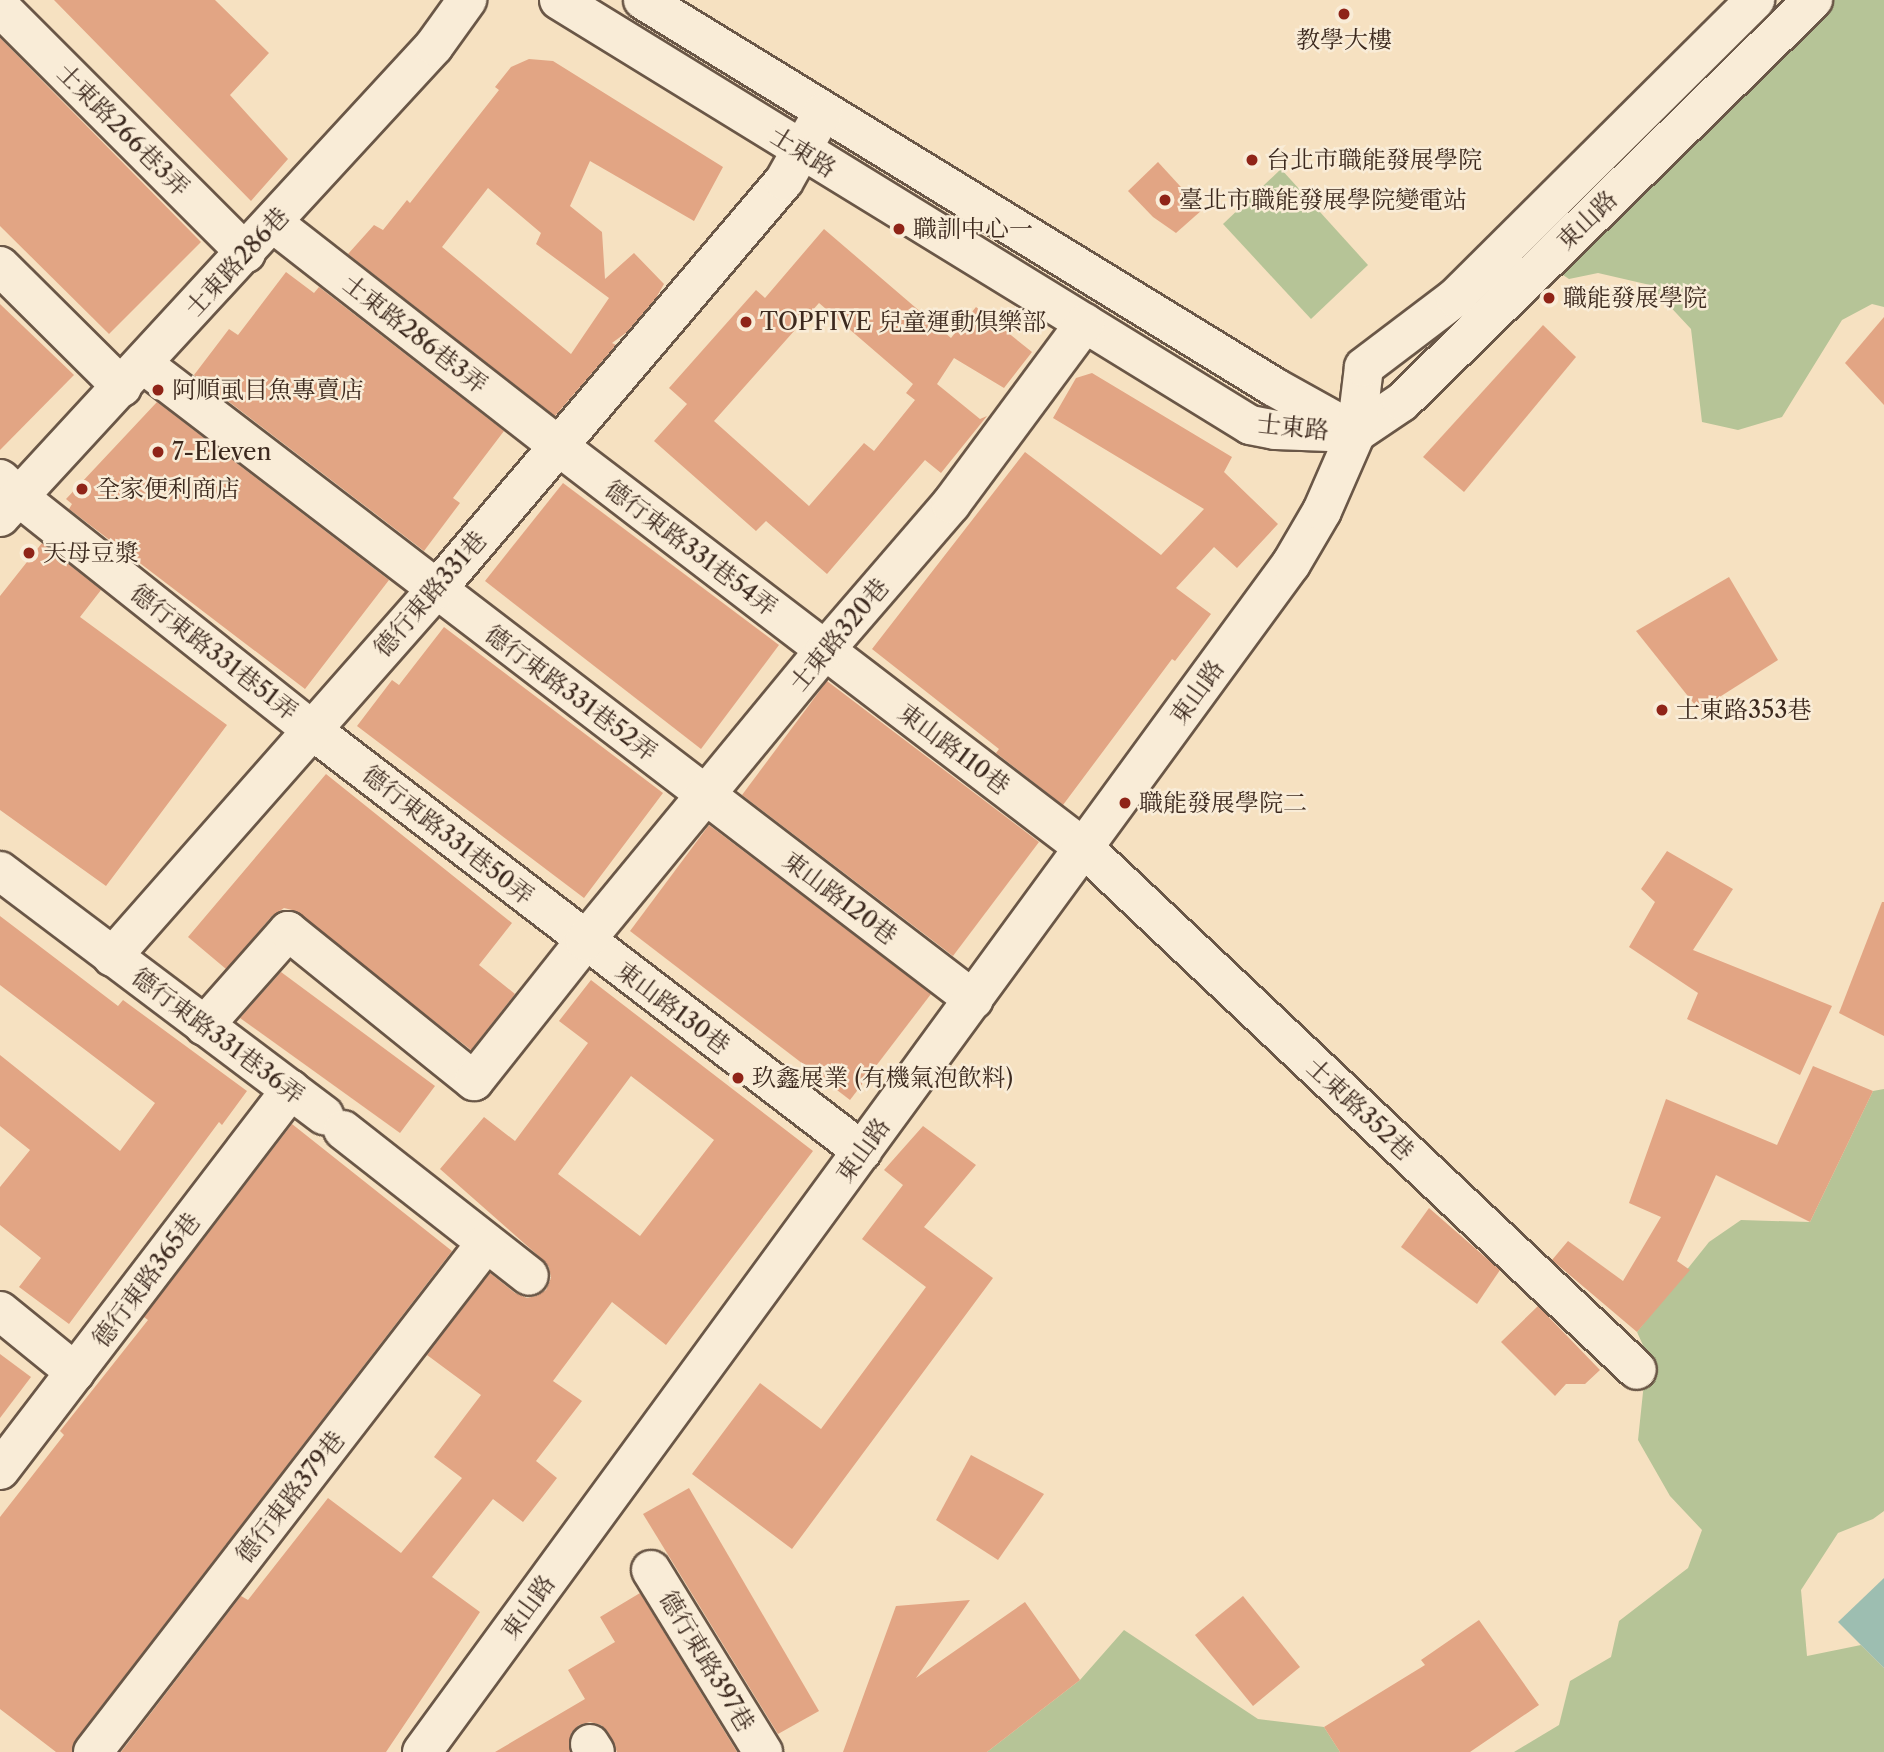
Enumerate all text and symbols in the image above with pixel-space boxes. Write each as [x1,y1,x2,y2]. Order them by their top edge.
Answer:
marker: 教學大樓 [1336,6,1352,22]
place label: 教學大樓 [1296,26,1392,54]
street label: 士東路266巷3弄 [51,58,195,202]
street label: 士東路 [765,121,841,183]
place label: 台北市職能發展學院 [1266,146,1482,174]
marker: 台北市職能發展學院 [1244,152,1260,168]
street label: 東山路 [1551,185,1623,255]
place label: 臺北市職能發展學院變電站 [1179,186,1467,214]
marker: 臺北市職能發展學院變電站 [1157,192,1173,208]
street label: 士東路286巷 [179,202,295,322]
place label: 職訓中心一 [913,215,1033,243]
marker: 職訓中心一 [891,221,907,237]
street label: 士東路286巷3弄 [337,269,493,399]
place label: 職能發展學院 [1563,284,1707,312]
marker: 職能發展學院 [1541,290,1557,306]
place label: TOPFIVE 兒童運動俱樂部 [760,308,1046,336]
marker: TOPFIVE 兒童運動俱樂部 [738,314,754,330]
place label: 阿順虱目魚專賣店 [172,376,364,404]
marker: 阿順虱目魚專賣店 [150,382,166,398]
street label: 士東路 [1256,409,1330,445]
place label: 7-Eleven [172,438,271,466]
marker: 7-Eleven [150,444,166,460]
street label: 德行東路331巷54弄 [600,474,782,622]
place label: 全家便利商店 [96,475,240,503]
marker: 全家便利商店 [74,481,90,497]
street label: 德行東路331巷 [368,525,492,663]
place label: 天母豆漿 [43,539,139,567]
marker: 天母豆漿 [21,545,37,561]
street label: 士東路320巷 [784,573,894,697]
street label: 德行東路331巷51弄 [125,578,303,726]
street label: 德行東路331巷52弄 [480,619,662,767]
street label: 東山路 [1164,654,1230,730]
place label: 士東路353巷 [1676,696,1811,724]
street label: 東山路110巷 [893,698,1015,800]
marker: 士東路353巷 [1654,702,1670,718]
street label: 德行東路331巷50弄 [357,759,539,911]
place label: 職能發展學院二 [1139,789,1307,817]
marker: 職能發展學院二 [1117,795,1133,811]
street label: 東山路120巷 [777,846,903,950]
street label: 東山路130巷 [611,956,735,1060]
street label: 德行東路331巷36弄 [126,962,310,1110]
street label: 士東路352巷 [1300,1052,1420,1166]
place label: 玖鑫展業 (有機氣泡飲料) [752,1064,1013,1092]
marker: 玖鑫展業 (有機氣泡飲料) [730,1070,746,1086]
street label: 東山路 [830,1112,896,1188]
street label: 德行東路365巷 [86,1207,206,1353]
street label: 德行東路379巷 [230,1425,350,1569]
street label: 東山路 [495,1569,561,1645]
street label: 德行東路397巷 [654,1585,760,1737]

